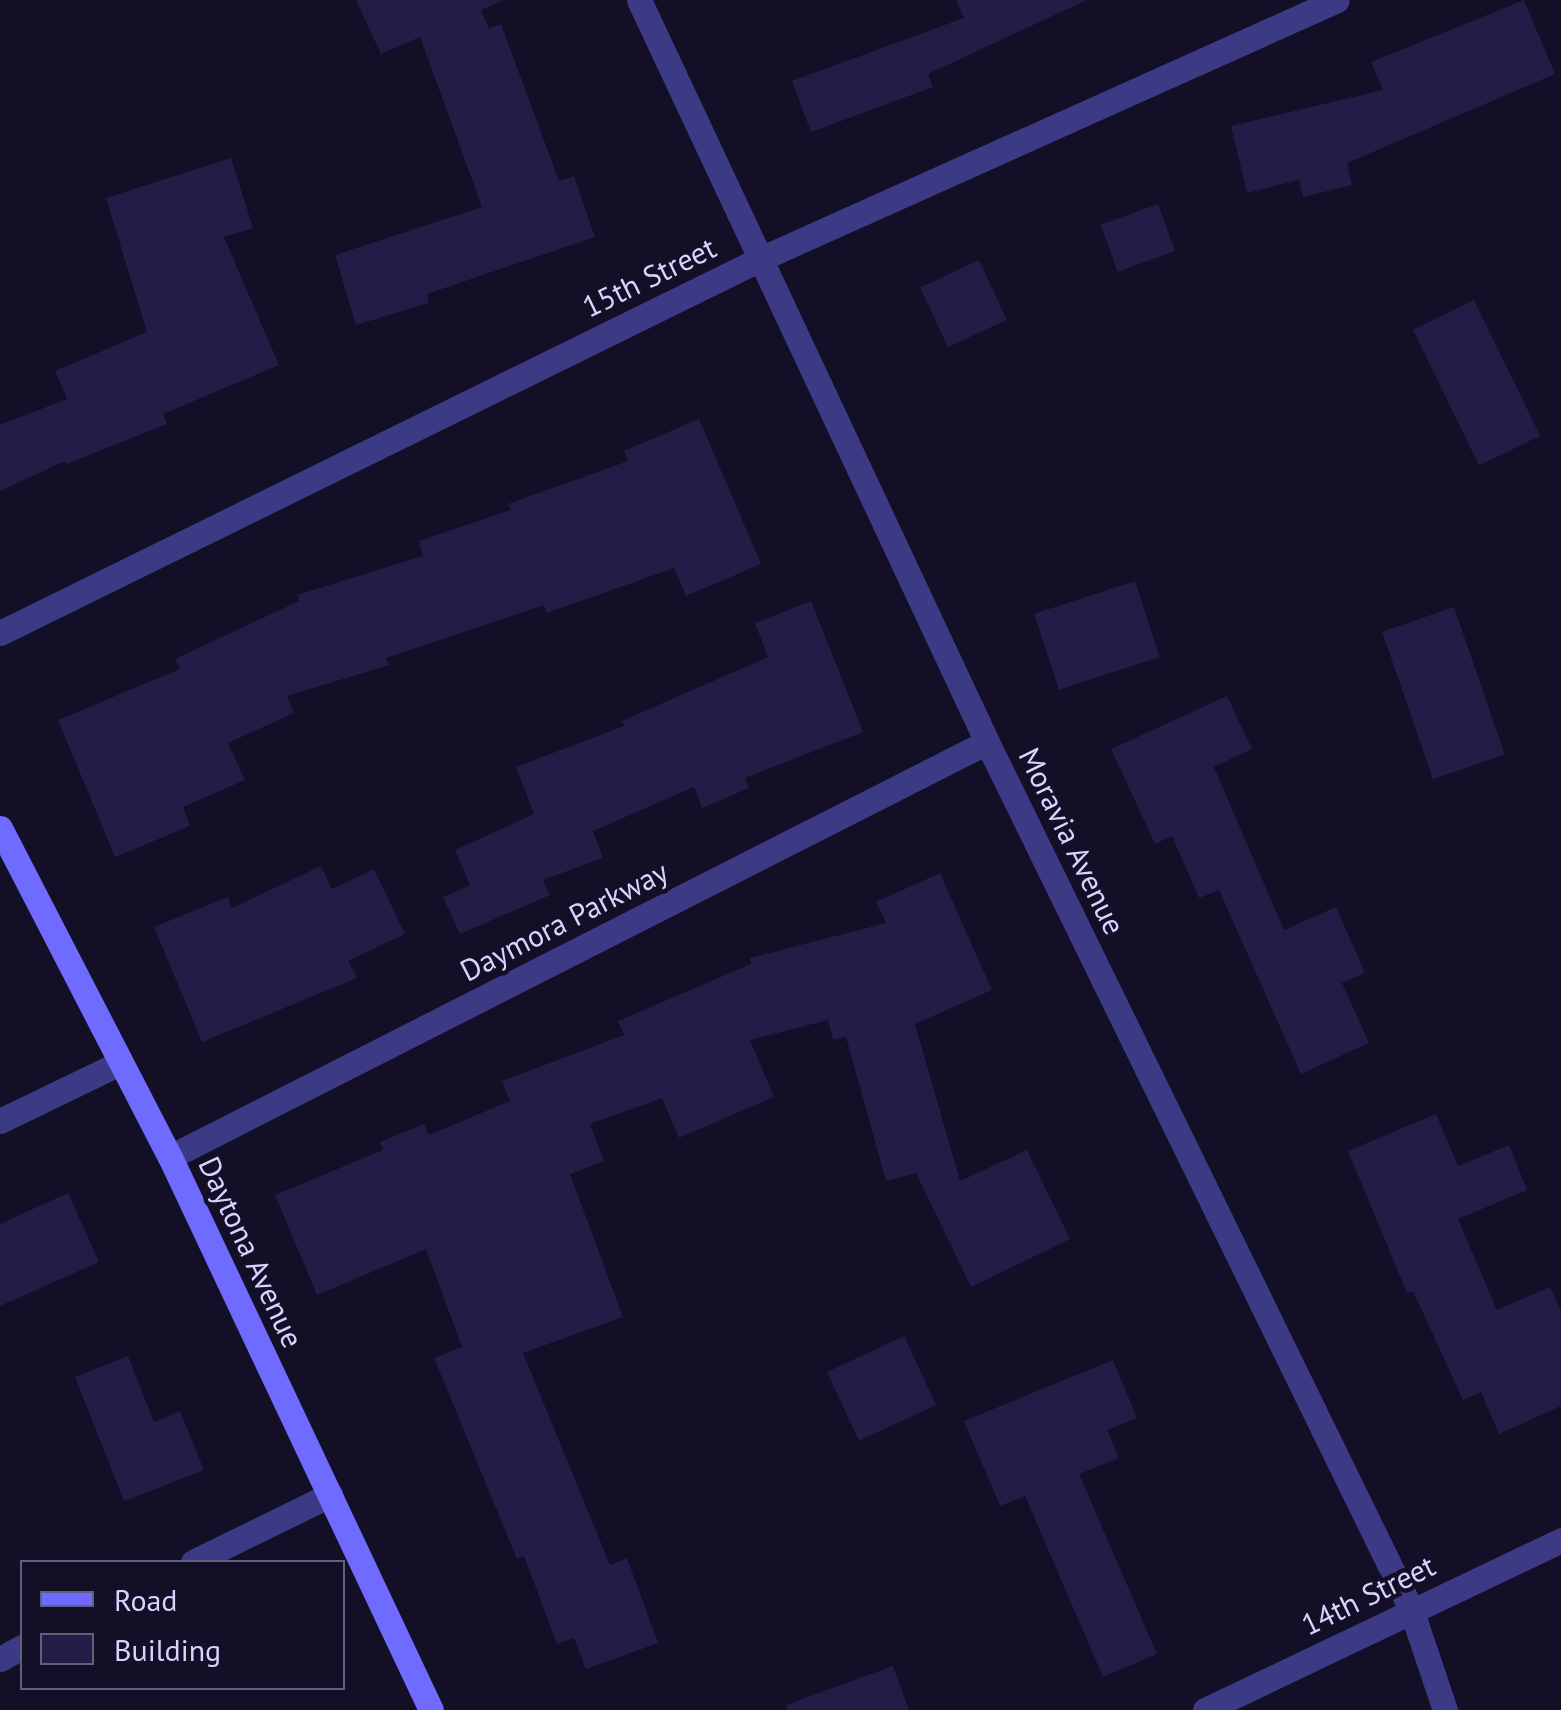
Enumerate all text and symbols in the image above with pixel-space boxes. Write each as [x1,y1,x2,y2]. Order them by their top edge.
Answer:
street label: 15th Street [576,229,722,325]
street label: Moravia Avenue [1011,741,1133,941]
street label: Daymora Parkway [454,853,674,989]
street label: Daytona Avenue [191,1150,311,1354]
street label: 14th Street [1295,1547,1441,1643]
legend [20,1560,345,1690]
text: Road [114,1580,178,1619]
text: Building [114,1630,221,1669]

